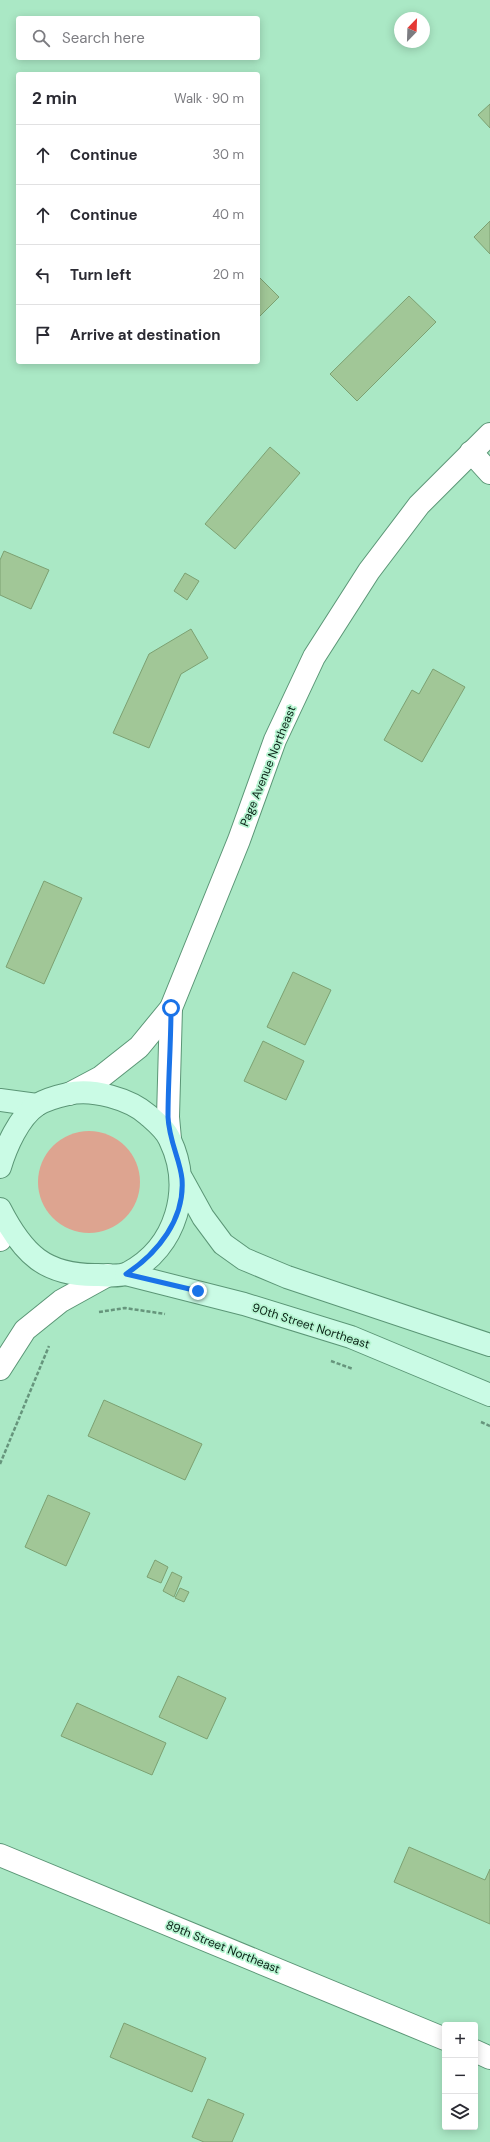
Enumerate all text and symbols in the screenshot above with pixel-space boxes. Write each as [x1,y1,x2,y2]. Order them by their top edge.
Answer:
north arrow [394,12,430,48]
search box [16,16,260,60]
icon: search [30,27,52,49]
text: Search here [62,28,145,48]
text: 2 min [32,87,77,109]
text: Walk · 90 m [174,90,244,107]
icon: ahead [32,144,54,166]
text: Continue [70,145,138,165]
text: 30 m [212,146,244,163]
icon: ahead [32,204,54,226]
text: Continue [70,205,138,225]
text: 40 m [212,206,244,223]
icon: left [32,264,54,286]
text: Turn left [70,265,131,285]
text: 20 m [213,266,244,283]
icon: arrive [32,324,54,346]
text: Arrive at destination [70,325,221,345]
street label: Page Avenue Northeast [236,703,300,829]
route start [162,999,180,1017]
route end [189,1282,207,1300]
street label: 90th Street Northeast [250,1299,372,1353]
street label: 89th Street Northeast [164,1917,283,1977]
map controls [442,2022,478,2130]
button: + [442,2022,478,2058]
button: − [442,2058,478,2094]
button: layers [442,2094,478,2130]

